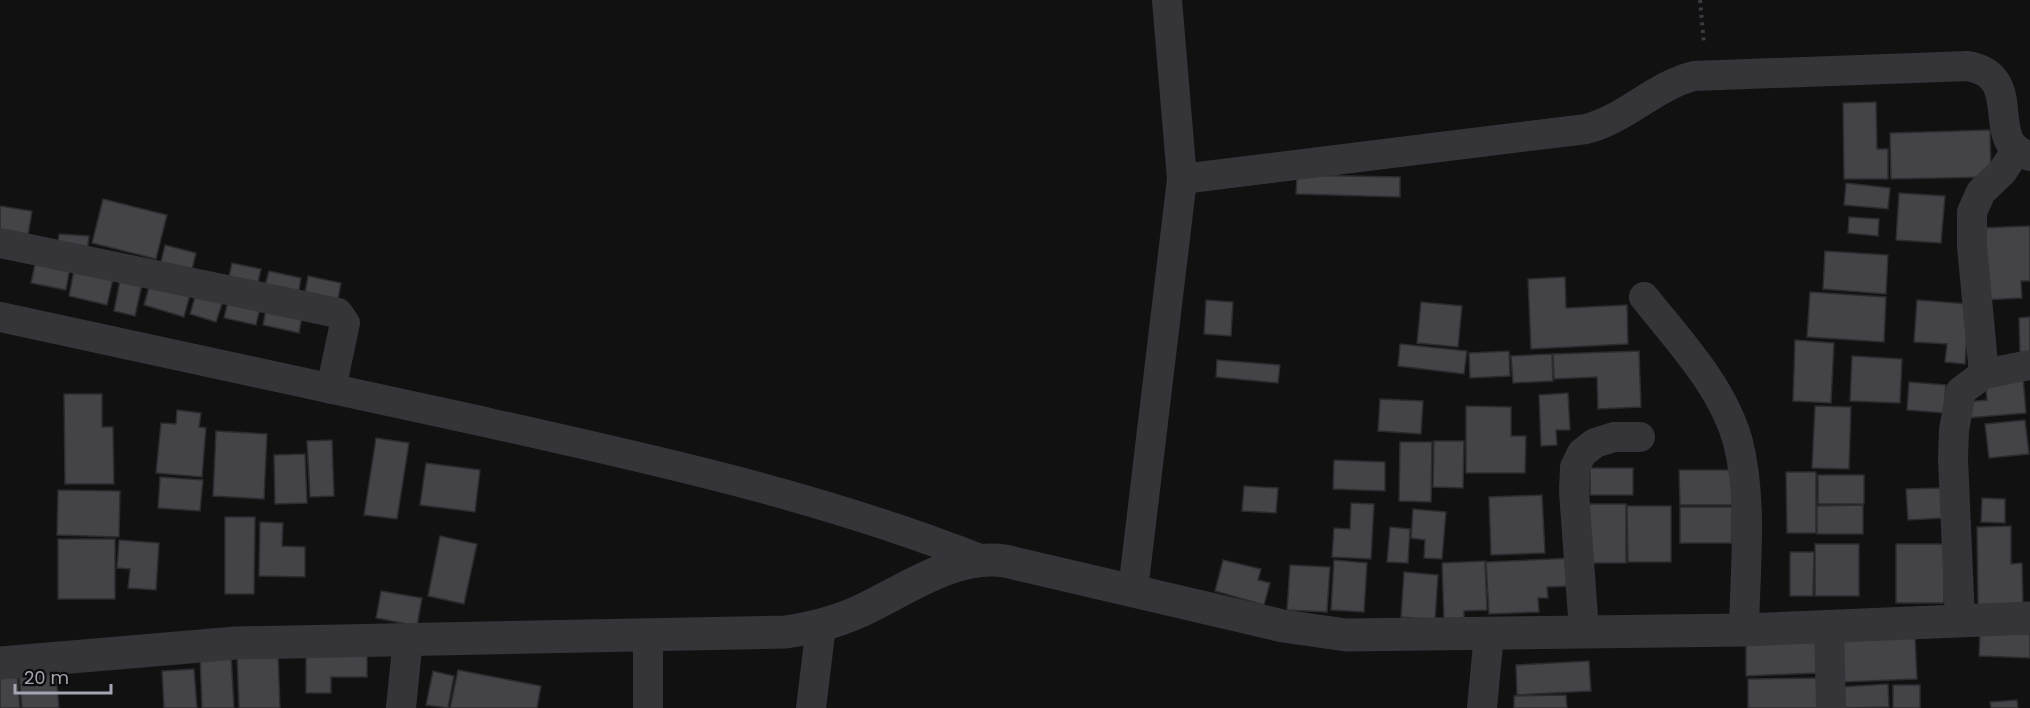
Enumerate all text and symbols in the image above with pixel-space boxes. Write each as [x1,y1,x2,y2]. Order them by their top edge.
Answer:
scale bar [15,657,111,695]
text: 20 m [24,665,69,690]

